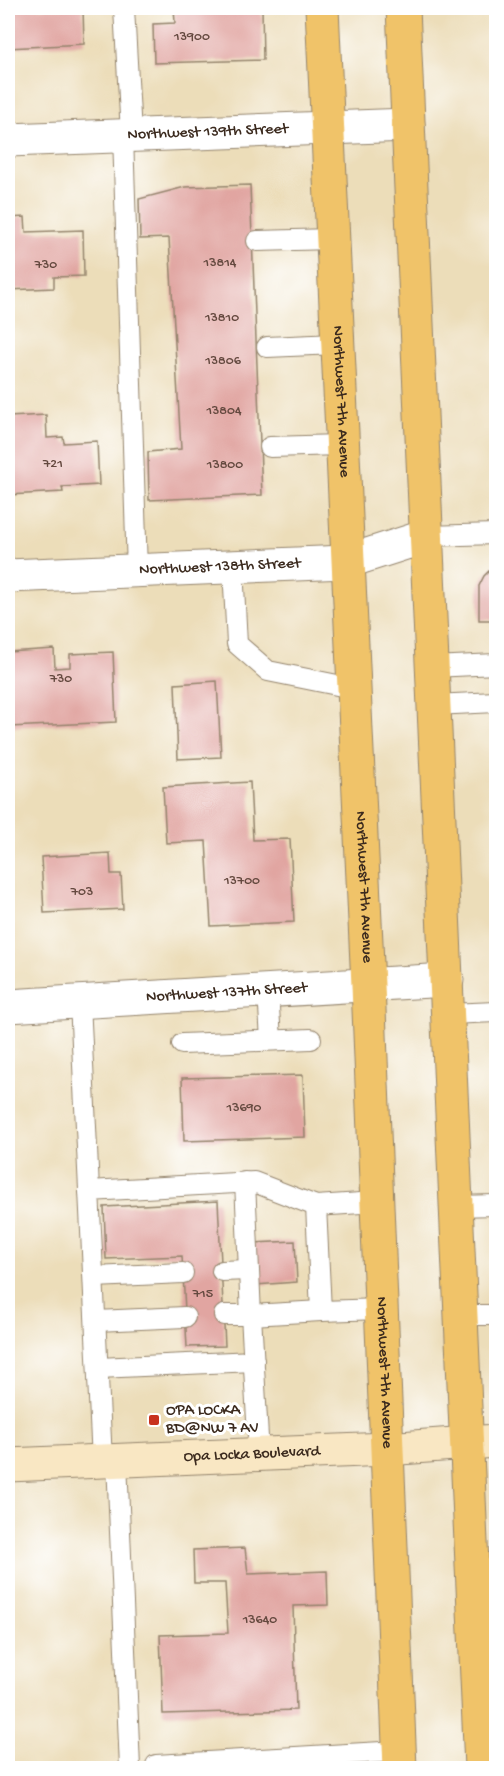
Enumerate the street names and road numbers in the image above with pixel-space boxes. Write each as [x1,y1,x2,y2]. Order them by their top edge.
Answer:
street label: Northwest 139th Street [127,120,290,145]
street label: Northwest 7th Avenue [327,325,354,479]
street label: Northwest 138th Street [139,554,302,580]
street label: Northwest 7th Avenue [350,811,376,964]
street label: Northwest 137th Street [146,979,309,1007]
street label: Northwest 7th Avenue [371,1296,396,1450]
street label: Opa Locka Boulevard [183,1442,322,1467]

